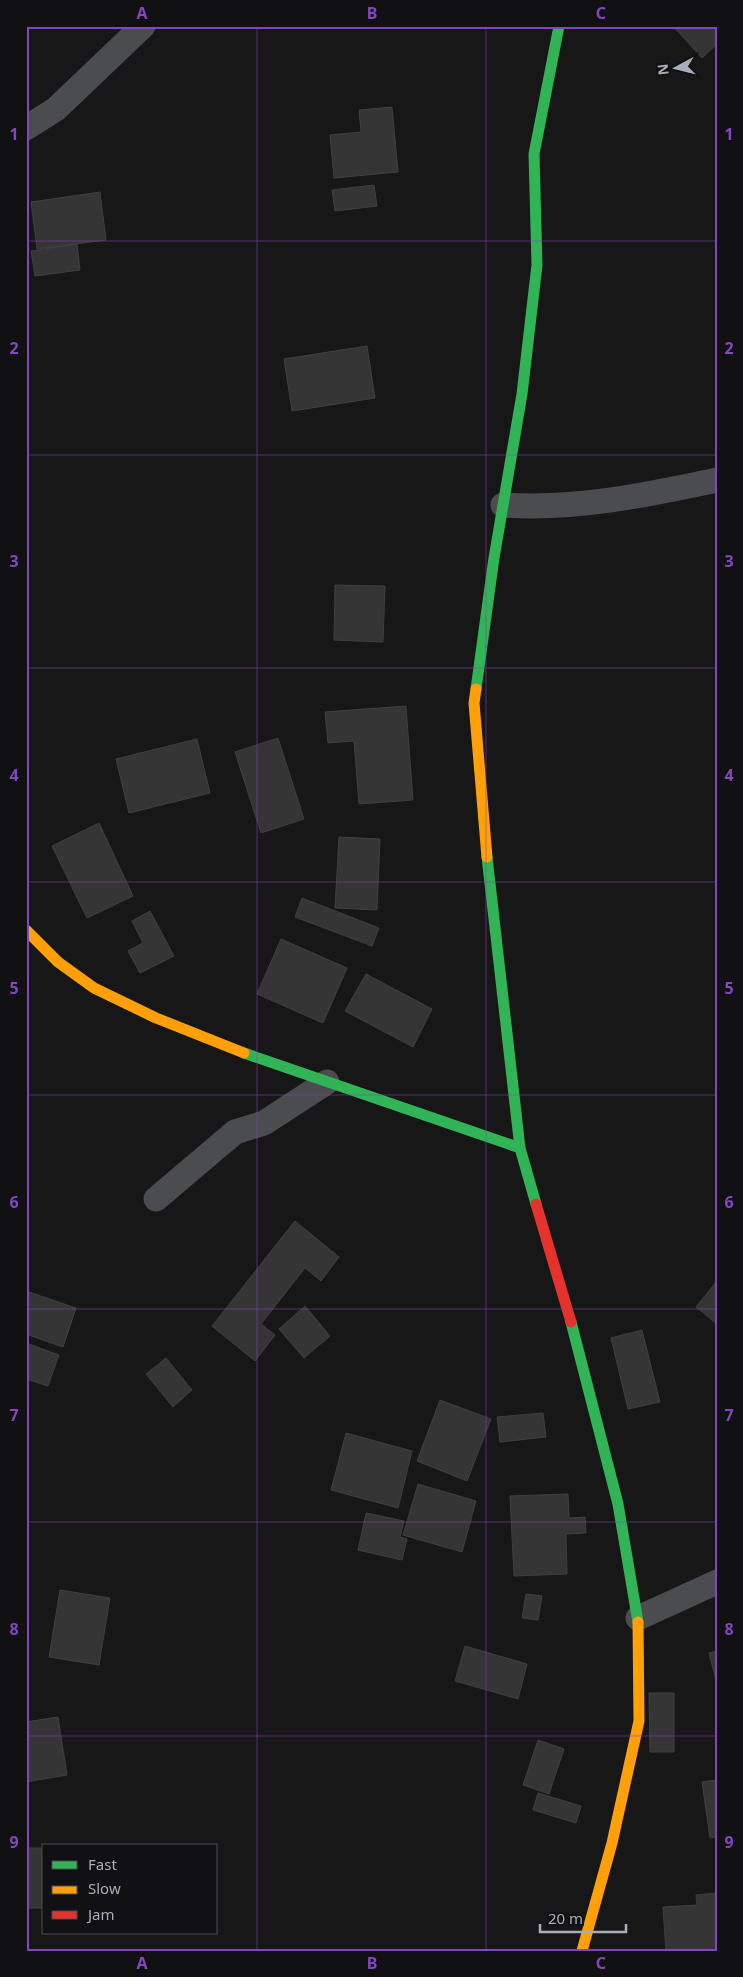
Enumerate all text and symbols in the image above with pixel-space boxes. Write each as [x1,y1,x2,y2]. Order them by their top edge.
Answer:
text: A [136,2,148,24]
text: B [367,2,377,24]
text: C [596,2,606,24]
north arrow [650,42,700,92]
text: N [652,63,673,76]
text: 1 [9,123,19,145]
text: 1 [724,123,734,145]
text: 2 [9,337,19,359]
text: 2 [724,337,734,359]
text: 3 [9,550,19,572]
text: 3 [724,550,734,572]
text: 4 [9,764,19,786]
text: 4 [724,764,734,786]
text: 5 [9,977,19,999]
text: 5 [724,977,734,999]
text: 6 [9,1191,19,1213]
text: 6 [724,1191,734,1213]
text: 7 [9,1404,19,1426]
text: 7 [724,1404,734,1426]
text: 8 [9,1618,19,1640]
text: 8 [724,1618,734,1640]
text: 9 [9,1831,19,1853]
text: 9 [724,1831,734,1853]
legend [42,1844,218,1934]
text: Fast [88,1854,117,1874]
text: Slow [88,1878,121,1898]
scale bar [540,1902,627,1934]
text: Jam [86,1904,115,1924]
text: 20 m [548,1908,583,1928]
text: A [136,1952,148,1974]
text: B [367,1952,377,1974]
text: C [596,1952,606,1974]

